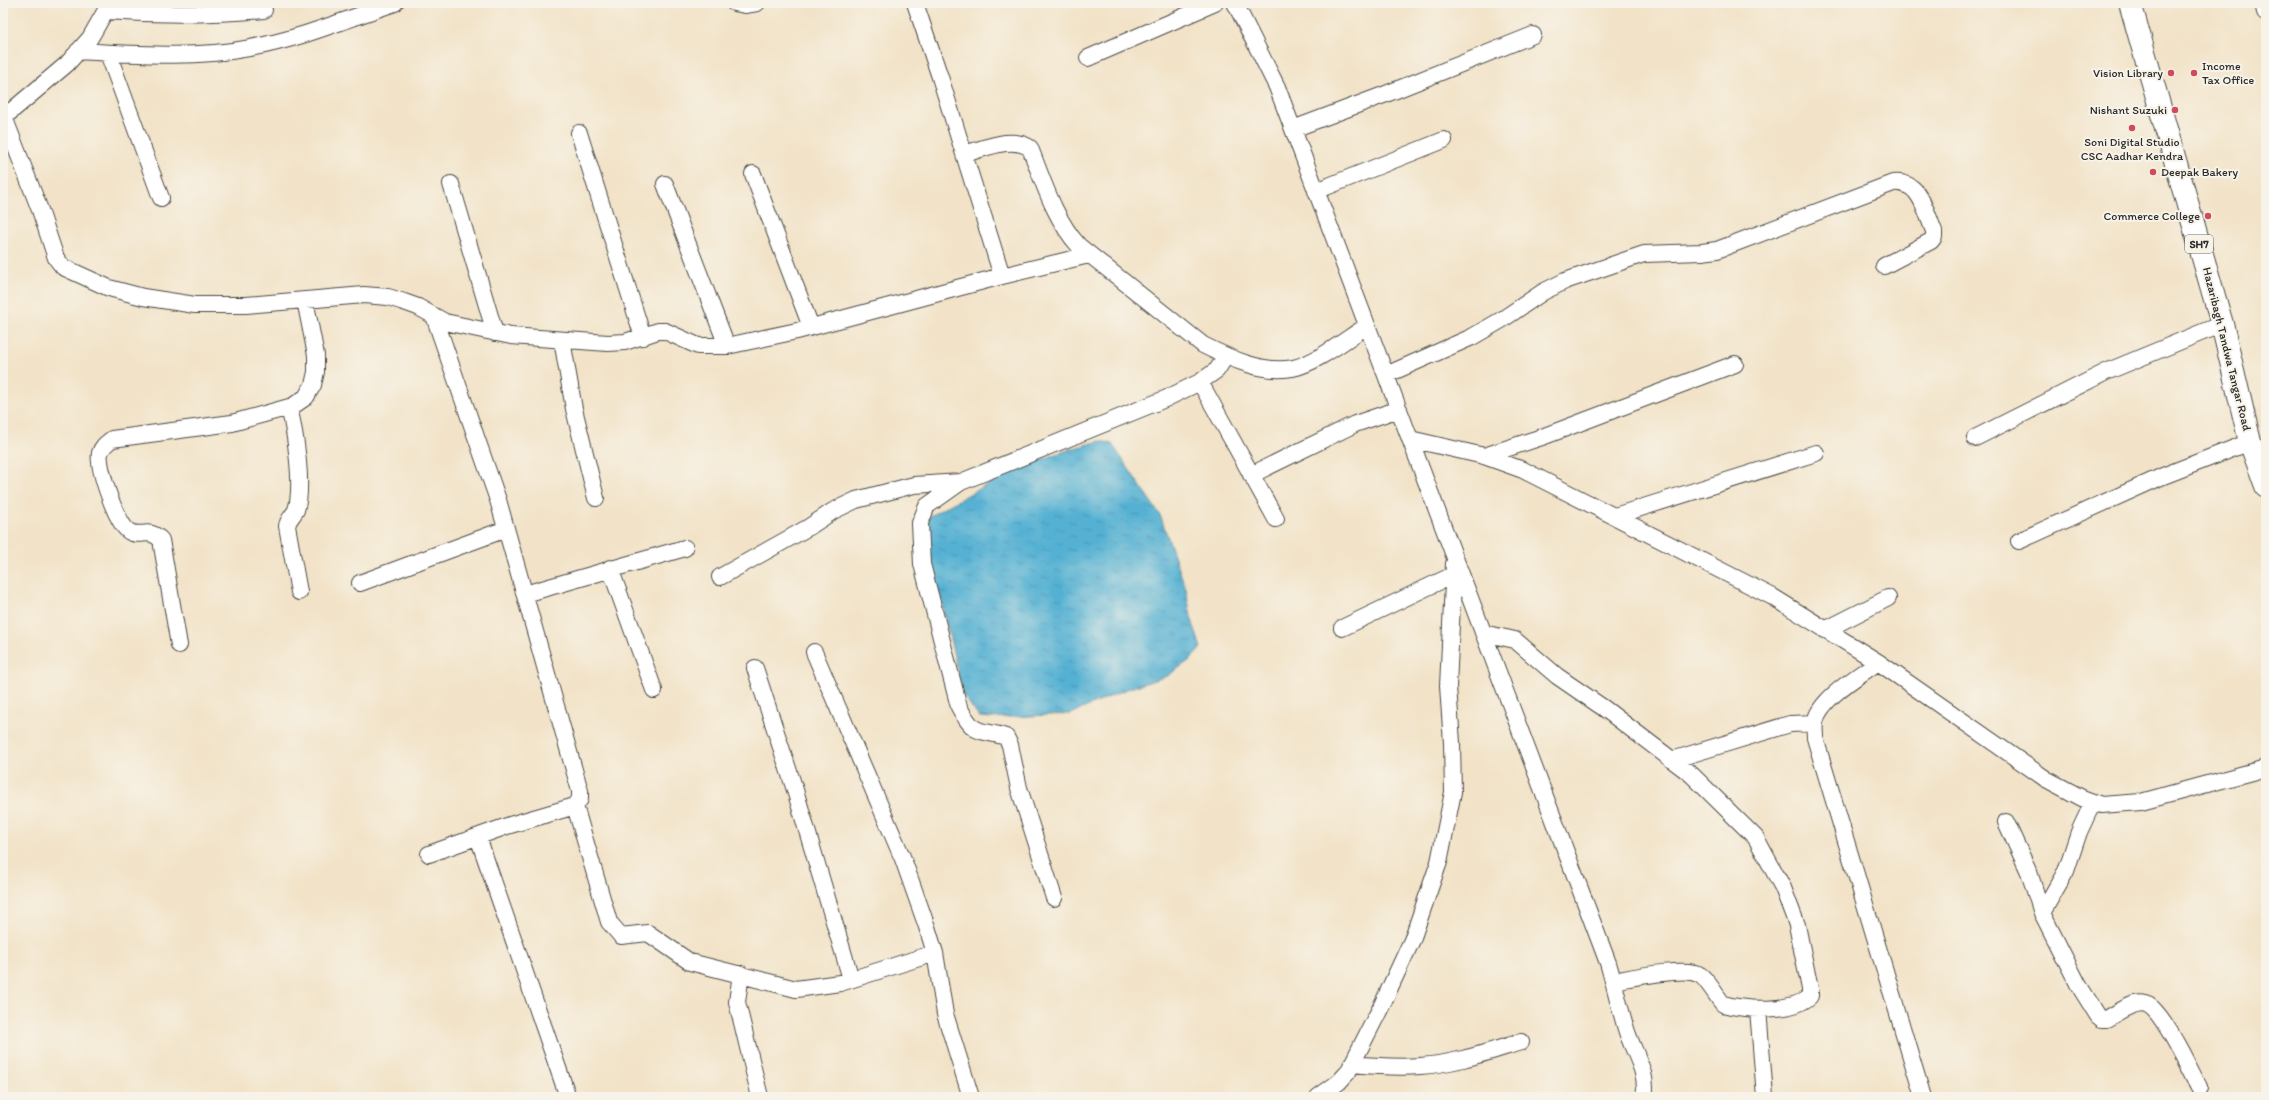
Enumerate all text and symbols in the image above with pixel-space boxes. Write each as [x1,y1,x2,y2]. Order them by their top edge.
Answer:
place label: Income Tax Office [2202,59,2254,87]
place label: Vision Library [2093,66,2163,80]
marker: Vision Library [2166,68,2176,78]
marker: Income Tax Office [2189,68,2199,78]
place label: Nishant Suzuki [2090,103,2167,117]
marker: Nishant Suzuki [2170,105,2180,115]
marker: Soni Digital Studio CSC Aadhar Kendra [2127,123,2137,133]
place label: Soni Digital Studio CSC Aadhar Kendra [2081,135,2184,163]
place label: Deepak Bakery [2161,165,2238,179]
marker: Deepak Bakery [2148,167,2158,177]
place label: Commerce College [2104,209,2200,223]
marker: Commerce College [2203,211,2213,221]
road number: SH7 [2185,235,2213,253]
street label: Hazaribagh Tandwa Tangar Road [2200,266,2254,433]

